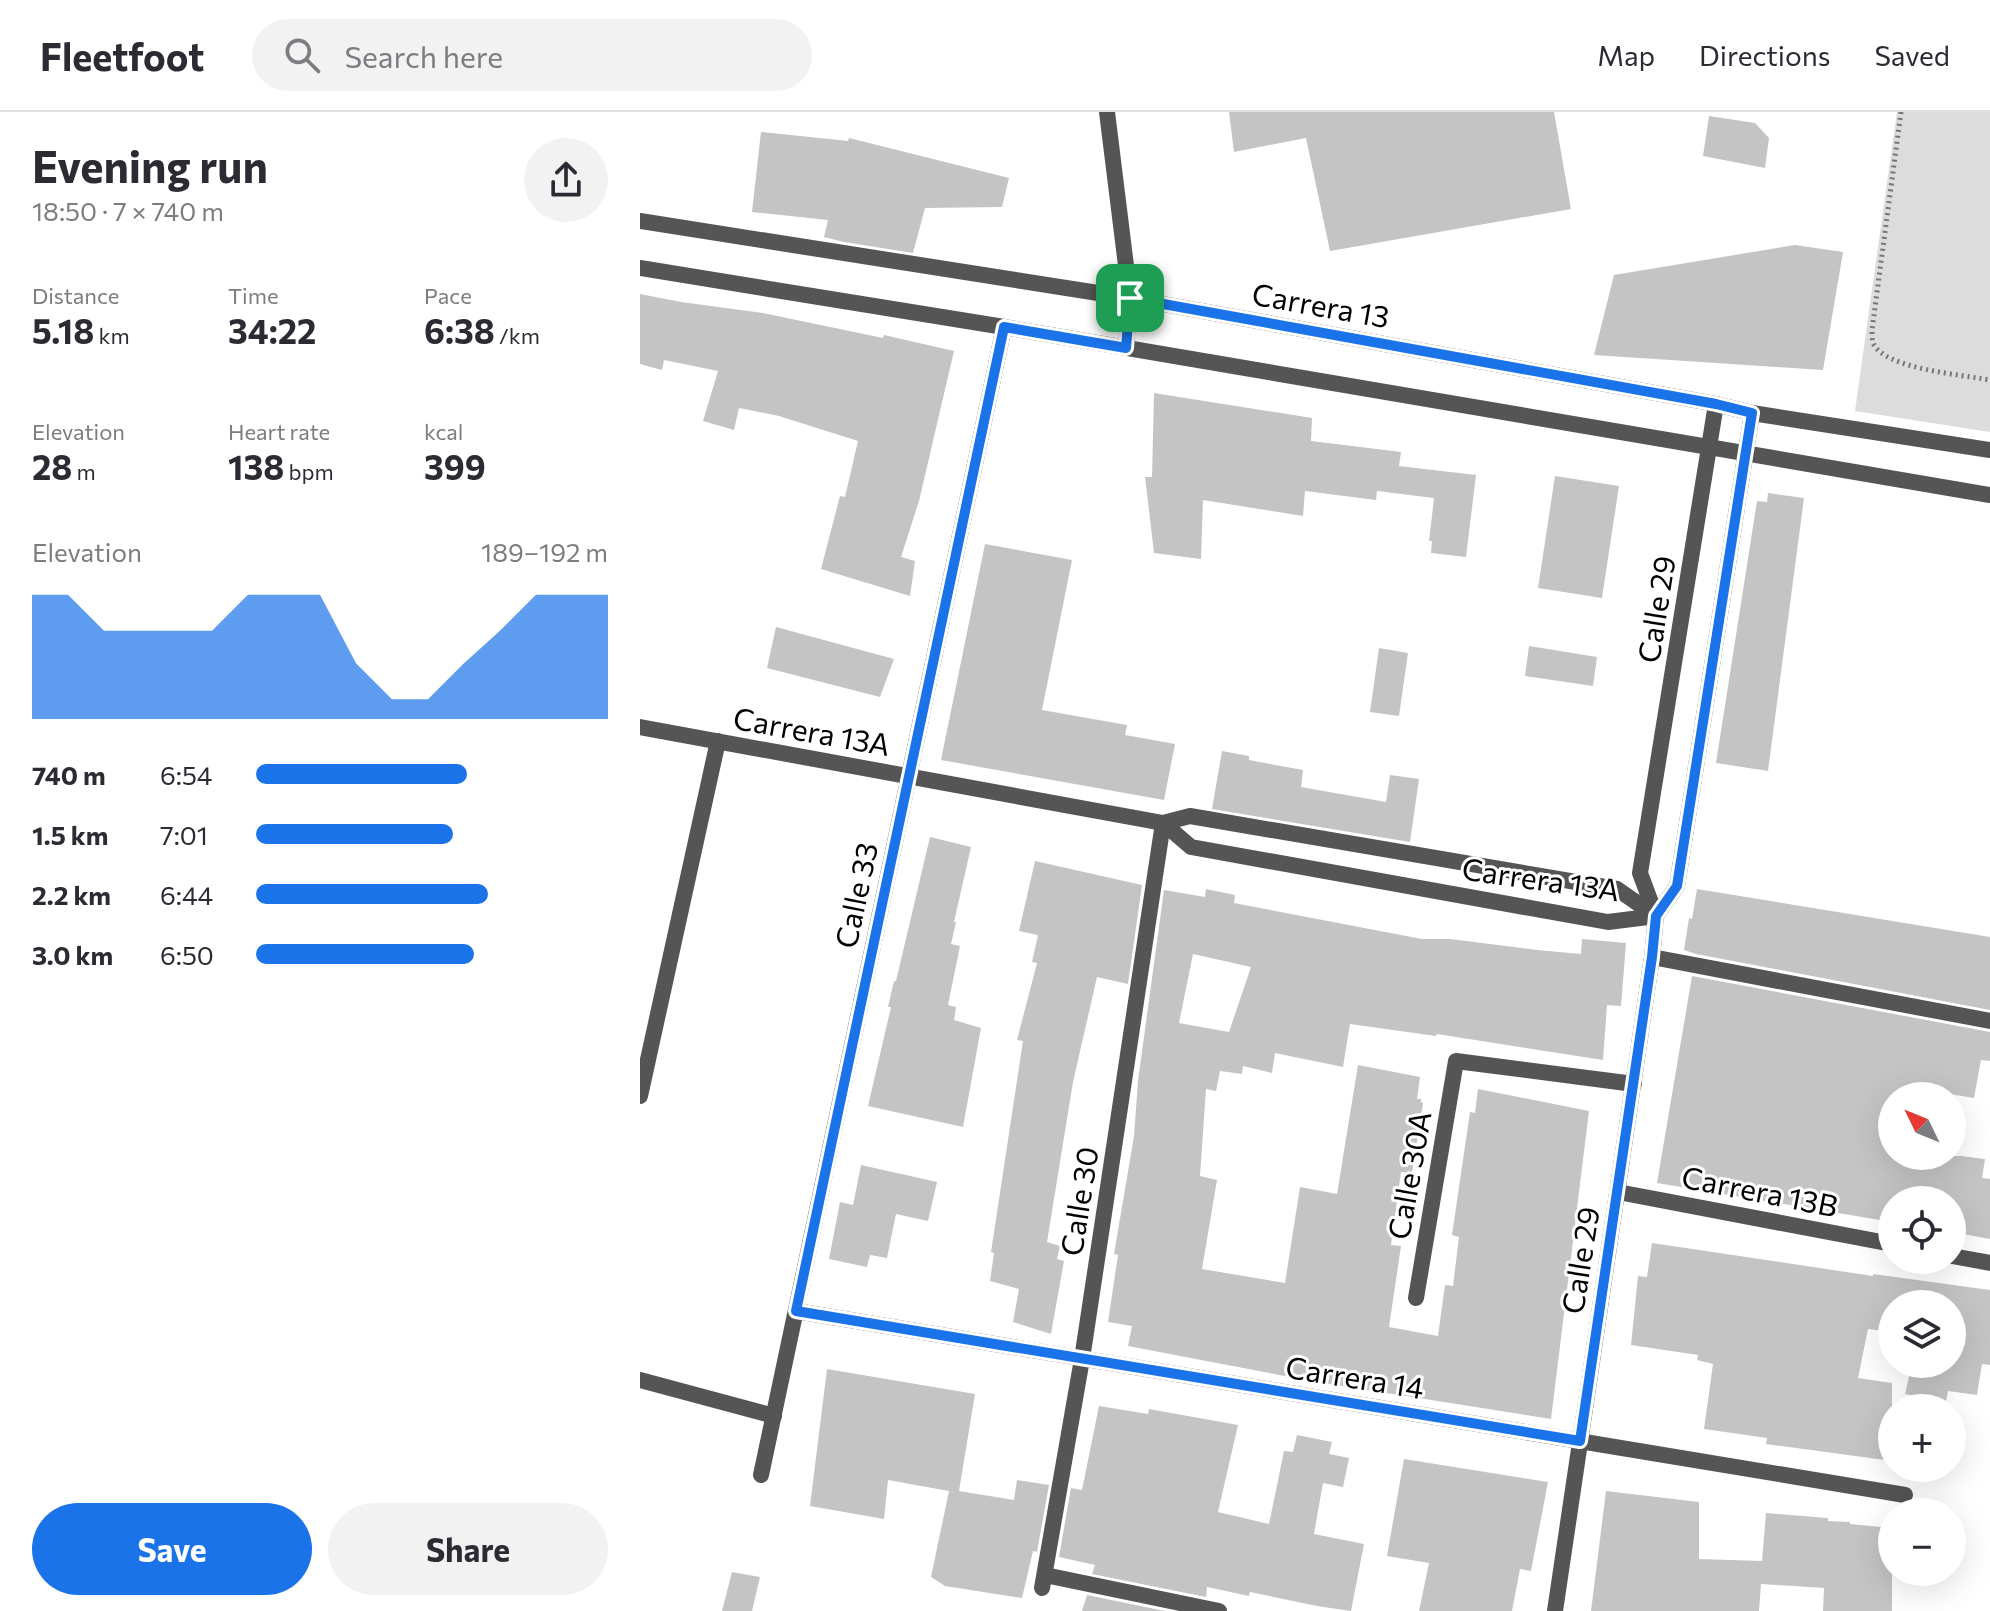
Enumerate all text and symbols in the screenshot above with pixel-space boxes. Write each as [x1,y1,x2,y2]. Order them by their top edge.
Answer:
search box [252,19,812,91]
text: Fleetfoot [40,32,204,79]
icon: search [280,33,324,77]
text: Search here [344,37,503,74]
text: Map [1597,38,1655,72]
text: Directions [1699,38,1830,72]
text: Saved [1874,38,1950,72]
text: Evening run [32,138,268,192]
button: share [524,138,608,222]
text: 18:50 · 7 × 740 m [32,195,224,226]
pin [1096,264,1164,332]
street label: Carrera 13 [1250,274,1392,334]
icon: arrive [1108,276,1152,320]
text: Distance [32,282,119,309]
text: Time [228,282,279,309]
text: Pace [424,282,472,309]
text: 5.18 [32,309,94,351]
text: 34:22 [228,309,316,351]
text: 6:38 [424,309,495,351]
text: km [94,322,130,349]
text: /km [495,322,540,349]
text: Elevation [32,418,125,445]
text: Heart rate [228,418,330,445]
text: kcal [424,418,463,445]
text: 28 [32,445,72,487]
text: 138 [228,445,284,487]
text: 399 [424,445,486,487]
text: m [72,458,96,485]
text: bpm [284,458,334,485]
text: Elevation [32,536,142,567]
text: 189–192 m [481,536,608,567]
street label: Calle 29 [1628,553,1682,665]
street label: Carrera 13A [731,698,893,762]
text: 740 m [32,759,106,790]
text: 6:54 [160,759,212,790]
text: 1.5 km [32,819,108,850]
text: 7:01 [160,819,208,850]
street label: Calle 33 [826,839,884,951]
street label: Carrera 13A [1460,849,1622,907]
text: 2.2 km [32,879,111,910]
text: 6:44 [160,879,213,910]
text: 3.0 km [32,939,113,970]
text: 6:50 [160,939,214,970]
north arrow [1878,1082,1966,1170]
map controls [1878,1082,1966,1586]
street label: Calle 30A [1379,1108,1437,1242]
street label: Calle 30 [1051,1144,1105,1258]
street label: Carrera 13B [1679,1157,1841,1223]
button: locate [1878,1186,1966,1274]
street label: Calle 29 [1552,1204,1606,1316]
button: layers [1878,1290,1966,1378]
street label: Carrera 14 [1283,1347,1427,1405]
button: + [1878,1394,1966,1482]
button: − [1878,1498,1966,1586]
button: Save [32,1503,312,1595]
button: Share [328,1503,608,1595]

